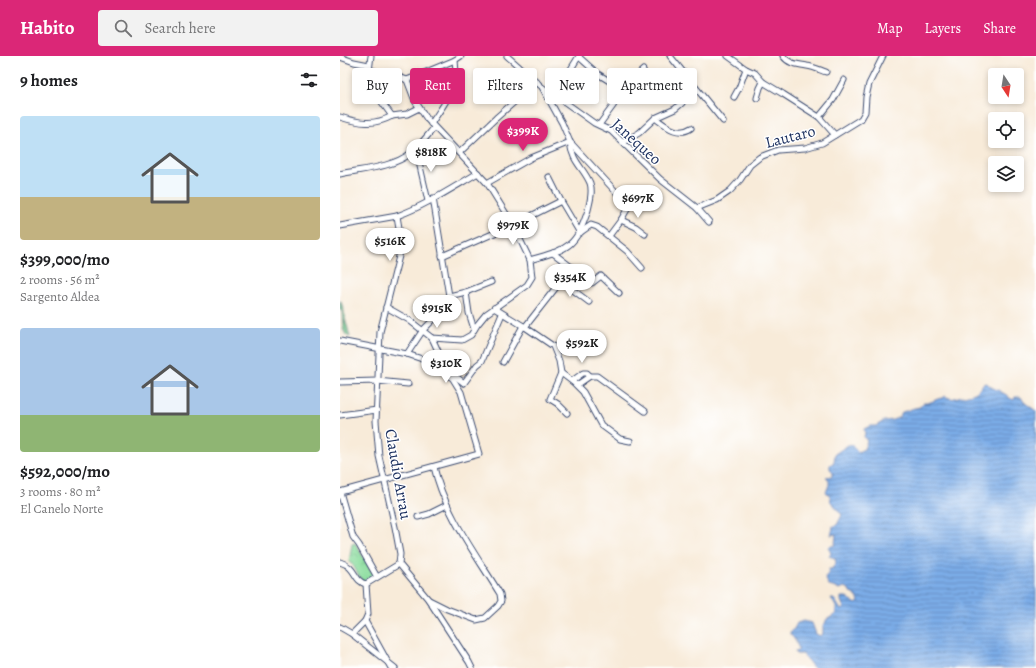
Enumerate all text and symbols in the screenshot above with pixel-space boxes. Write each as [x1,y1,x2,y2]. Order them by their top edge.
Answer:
search box [98,10,378,46]
text: Habito [20,15,74,41]
icon: search [112,17,134,39]
text: Search here [144,18,216,38]
text: Map [877,19,903,38]
text: Layers [925,19,961,38]
text: Share [983,19,1016,38]
chip: Buy [352,68,402,104]
chip: Rent [410,68,465,104]
chip: Filters [473,68,537,104]
chip: New [545,68,599,104]
chip: Apartment [607,68,697,104]
north arrow [988,68,1024,104]
map controls [988,68,1024,192]
text: 9 homes [20,69,78,92]
icon: filters [298,69,320,91]
button: locate [988,112,1024,148]
street label: Janequeo [607,113,666,170]
pin: $399K [495,118,551,152]
street label: Lautaro [763,120,818,154]
text: $399K [507,122,539,139]
pin: $818K [403,139,459,173]
icon: home [134,142,206,214]
text: $818K [415,143,447,160]
button: layers [988,156,1024,192]
pin: $697K [610,185,666,219]
text: $697K [622,189,654,206]
pin: $979K [485,212,541,246]
text: $979K [497,216,529,233]
pin: $516K [362,228,418,262]
text: $516K [375,232,405,249]
text: $399,000/mo [20,248,110,271]
pin: $354K [542,264,598,298]
text: $354K [554,268,586,285]
text: 2 rooms · 56 m² [20,271,100,288]
text: Sargento Aldea [20,288,100,305]
pin: $915K [409,295,465,329]
text: $915K [422,299,452,316]
pin: $592K [554,330,610,364]
text: $592K [566,334,598,351]
pin: $310K [418,350,474,384]
icon: home [134,354,206,426]
text: $310K [430,354,462,371]
street label: Claudio Arrau [379,427,417,521]
text: $592,000/mo [20,460,110,483]
text: 3 rooms · 80 m² [20,483,100,500]
text: El Canelo Norte [20,500,103,517]

